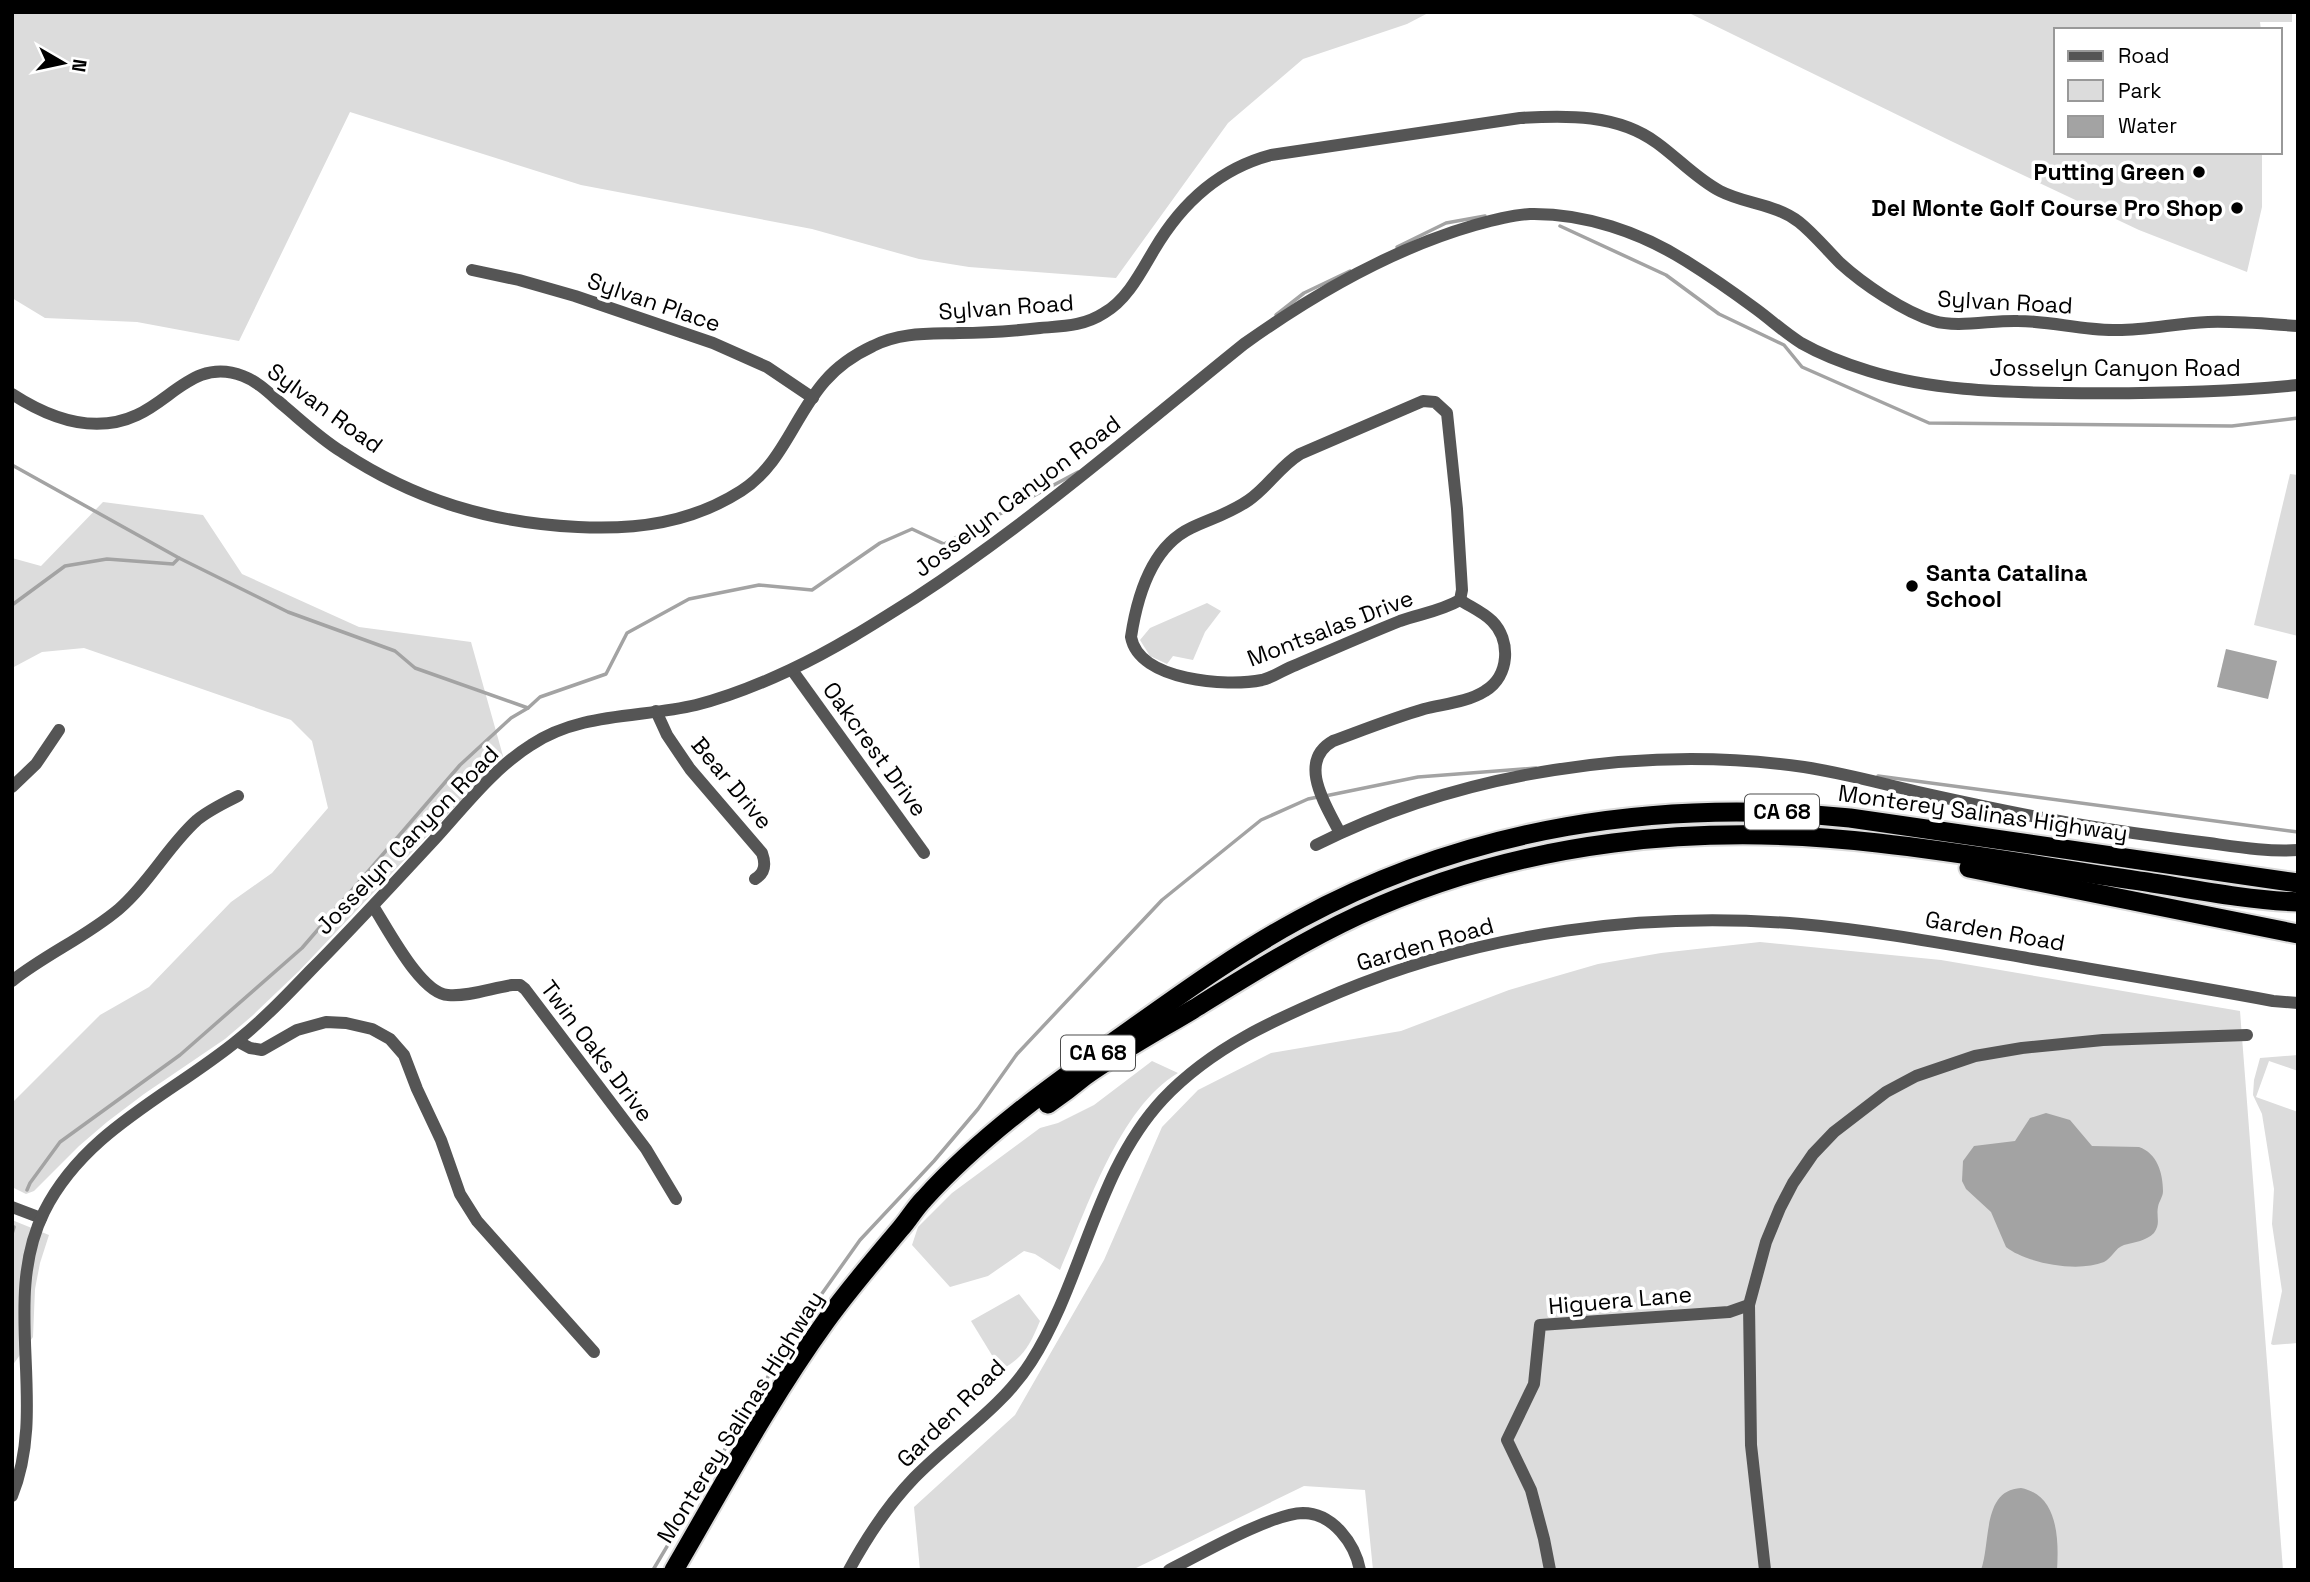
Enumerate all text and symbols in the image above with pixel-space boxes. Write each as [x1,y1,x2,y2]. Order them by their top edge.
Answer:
north arrow [28,28,98,98]
legend [2054,28,2282,154]
text: Road [2118,42,2170,69]
text: N [66,57,93,74]
text: Park [2118,77,2162,104]
text: Water [2118,112,2177,139]
place label: Putting Green [2034,157,2185,187]
marker: Putting Green [2191,164,2207,180]
place label: Del Monte Golf Course Pro Shop [1871,193,2223,223]
marker: Del Monte Golf Course Pro Shop [2229,200,2245,216]
street label: Sylvan Place [583,265,725,339]
street label: Sylvan Road [1937,283,2073,321]
street label: Sylvan Road [937,287,1075,327]
street label: Josselyn Canyon Road [1989,353,2241,383]
street label: Sylvan Road [261,356,389,460]
street label: Josselyn Canyon Road [908,408,1126,584]
place label: Santa Catalina School [1926,558,2087,614]
marker: Santa Catalina School [1904,578,1920,594]
street label: Montsalas Drive [1243,583,1417,673]
street label: Oakcrest Drive [816,676,934,822]
street label: Bear Drive [685,731,779,835]
street label: Josselyn Canyon Road [309,739,505,941]
street label: Monterey Salinas Highway [1836,778,2130,848]
road number: CA 68 [1745,794,1819,830]
street label: Garden Road [1923,904,2067,958]
street label: Garden Road [1353,910,1497,978]
street label: Twin Oaks Drive [534,974,660,1128]
road number: CA 68 [1061,1036,1135,1070]
street label: Higuera Lane [1547,1279,1693,1321]
street label: Monterey Salinas Highway [650,1285,830,1549]
street label: Garden Road [890,1352,1012,1474]

